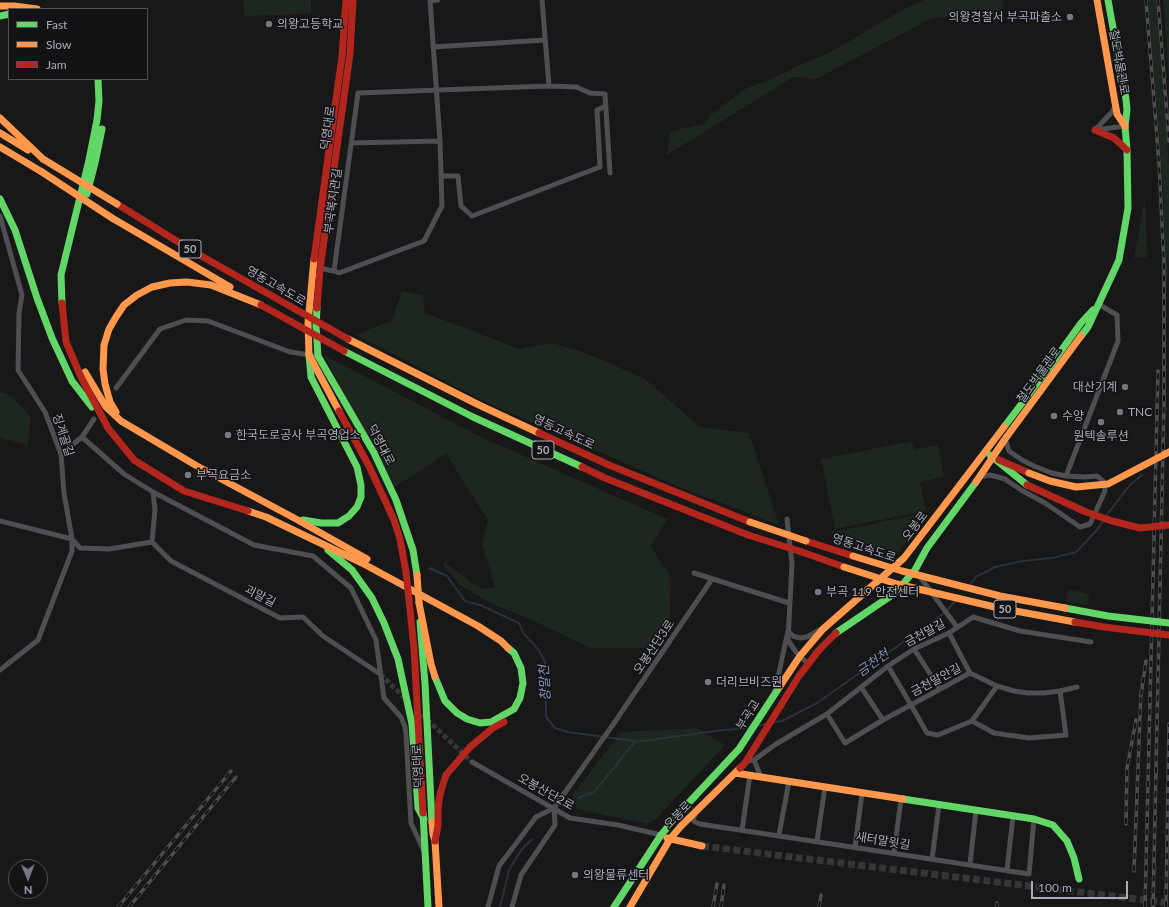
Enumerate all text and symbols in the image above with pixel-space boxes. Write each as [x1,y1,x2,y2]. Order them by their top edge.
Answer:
legend [8,8,148,80]
place label: 의왕경찰서 부곡파출소 [949,10,1062,24]
marker: 의왕경찰서 부곡파출소 [1065,12,1075,22]
text: Fast [46,17,67,32]
place label: 의왕고등학교 [277,17,343,31]
marker: 의왕고등학교 [264,19,274,29]
street label: 철도박물관로 [1106,28,1132,96]
text: Slow [46,37,71,52]
text: Jam [46,57,67,72]
street label: 덕영대로 [318,105,338,151]
street label: 부곡복지관길 [321,167,345,235]
road number: 50 [179,240,201,258]
street label: 영동고속도로 [244,263,308,309]
street label: 철도박물관로 [1014,344,1064,406]
place label: 대산기계 [1073,380,1117,394]
marker: 대산기계 [1120,382,1130,392]
place label: TNC [1128,405,1152,419]
marker: TNC [1115,407,1125,417]
place label: 수양 [1062,409,1084,423]
street label: 영동고속도로 [531,411,597,453]
marker: 수양 [1049,411,1059,421]
street label: 징계골길 [49,412,77,458]
marker: 원텍솔루션 [1096,417,1106,427]
street label: 덕영대로 [364,422,398,468]
place label: 한국도로공사 부곡영업소 [236,428,361,442]
place label: 원텍솔루션 [1073,429,1129,443]
marker: 한국도로공사 부곡영업소 [223,430,233,440]
road number: 50 [532,441,554,459]
place label: 부곡요금소 [196,468,251,482]
marker: 부곡요금소 [183,470,193,480]
street label: 오봉로 [899,508,931,544]
street label: 영동고속도로 [830,531,898,565]
street label: 괴말길 [242,582,278,610]
place label: 부곡 119 안전센터 [826,585,919,599]
marker: 부곡 119 안전센터 [813,587,823,597]
road number: 50 [994,600,1016,618]
street label: 금천말길 [902,616,948,650]
street label: 오봉산단3로 [631,617,677,677]
water label: 금천천 [854,646,892,680]
street label: 금천말안길 [908,661,964,699]
water label: 창말천 [536,665,554,701]
place label: 더리브비즈원 [716,675,782,689]
marker: 더리브비즈원 [703,677,713,687]
street label: 부곡교 [733,697,763,733]
street label: 덕영대로 [410,744,426,788]
street label: 오봉산단2로 [515,771,577,813]
street label: 오봉로 [661,798,695,832]
street label: 새터말윗길 [855,830,911,852]
north arrow [8,859,48,899]
place label: 의왕물류센터 [583,868,649,882]
marker: 의왕물류센터 [570,870,580,880]
scale bar [1033,873,1130,899]
text: 100 m [1038,880,1072,895]
text: N [24,884,33,897]

